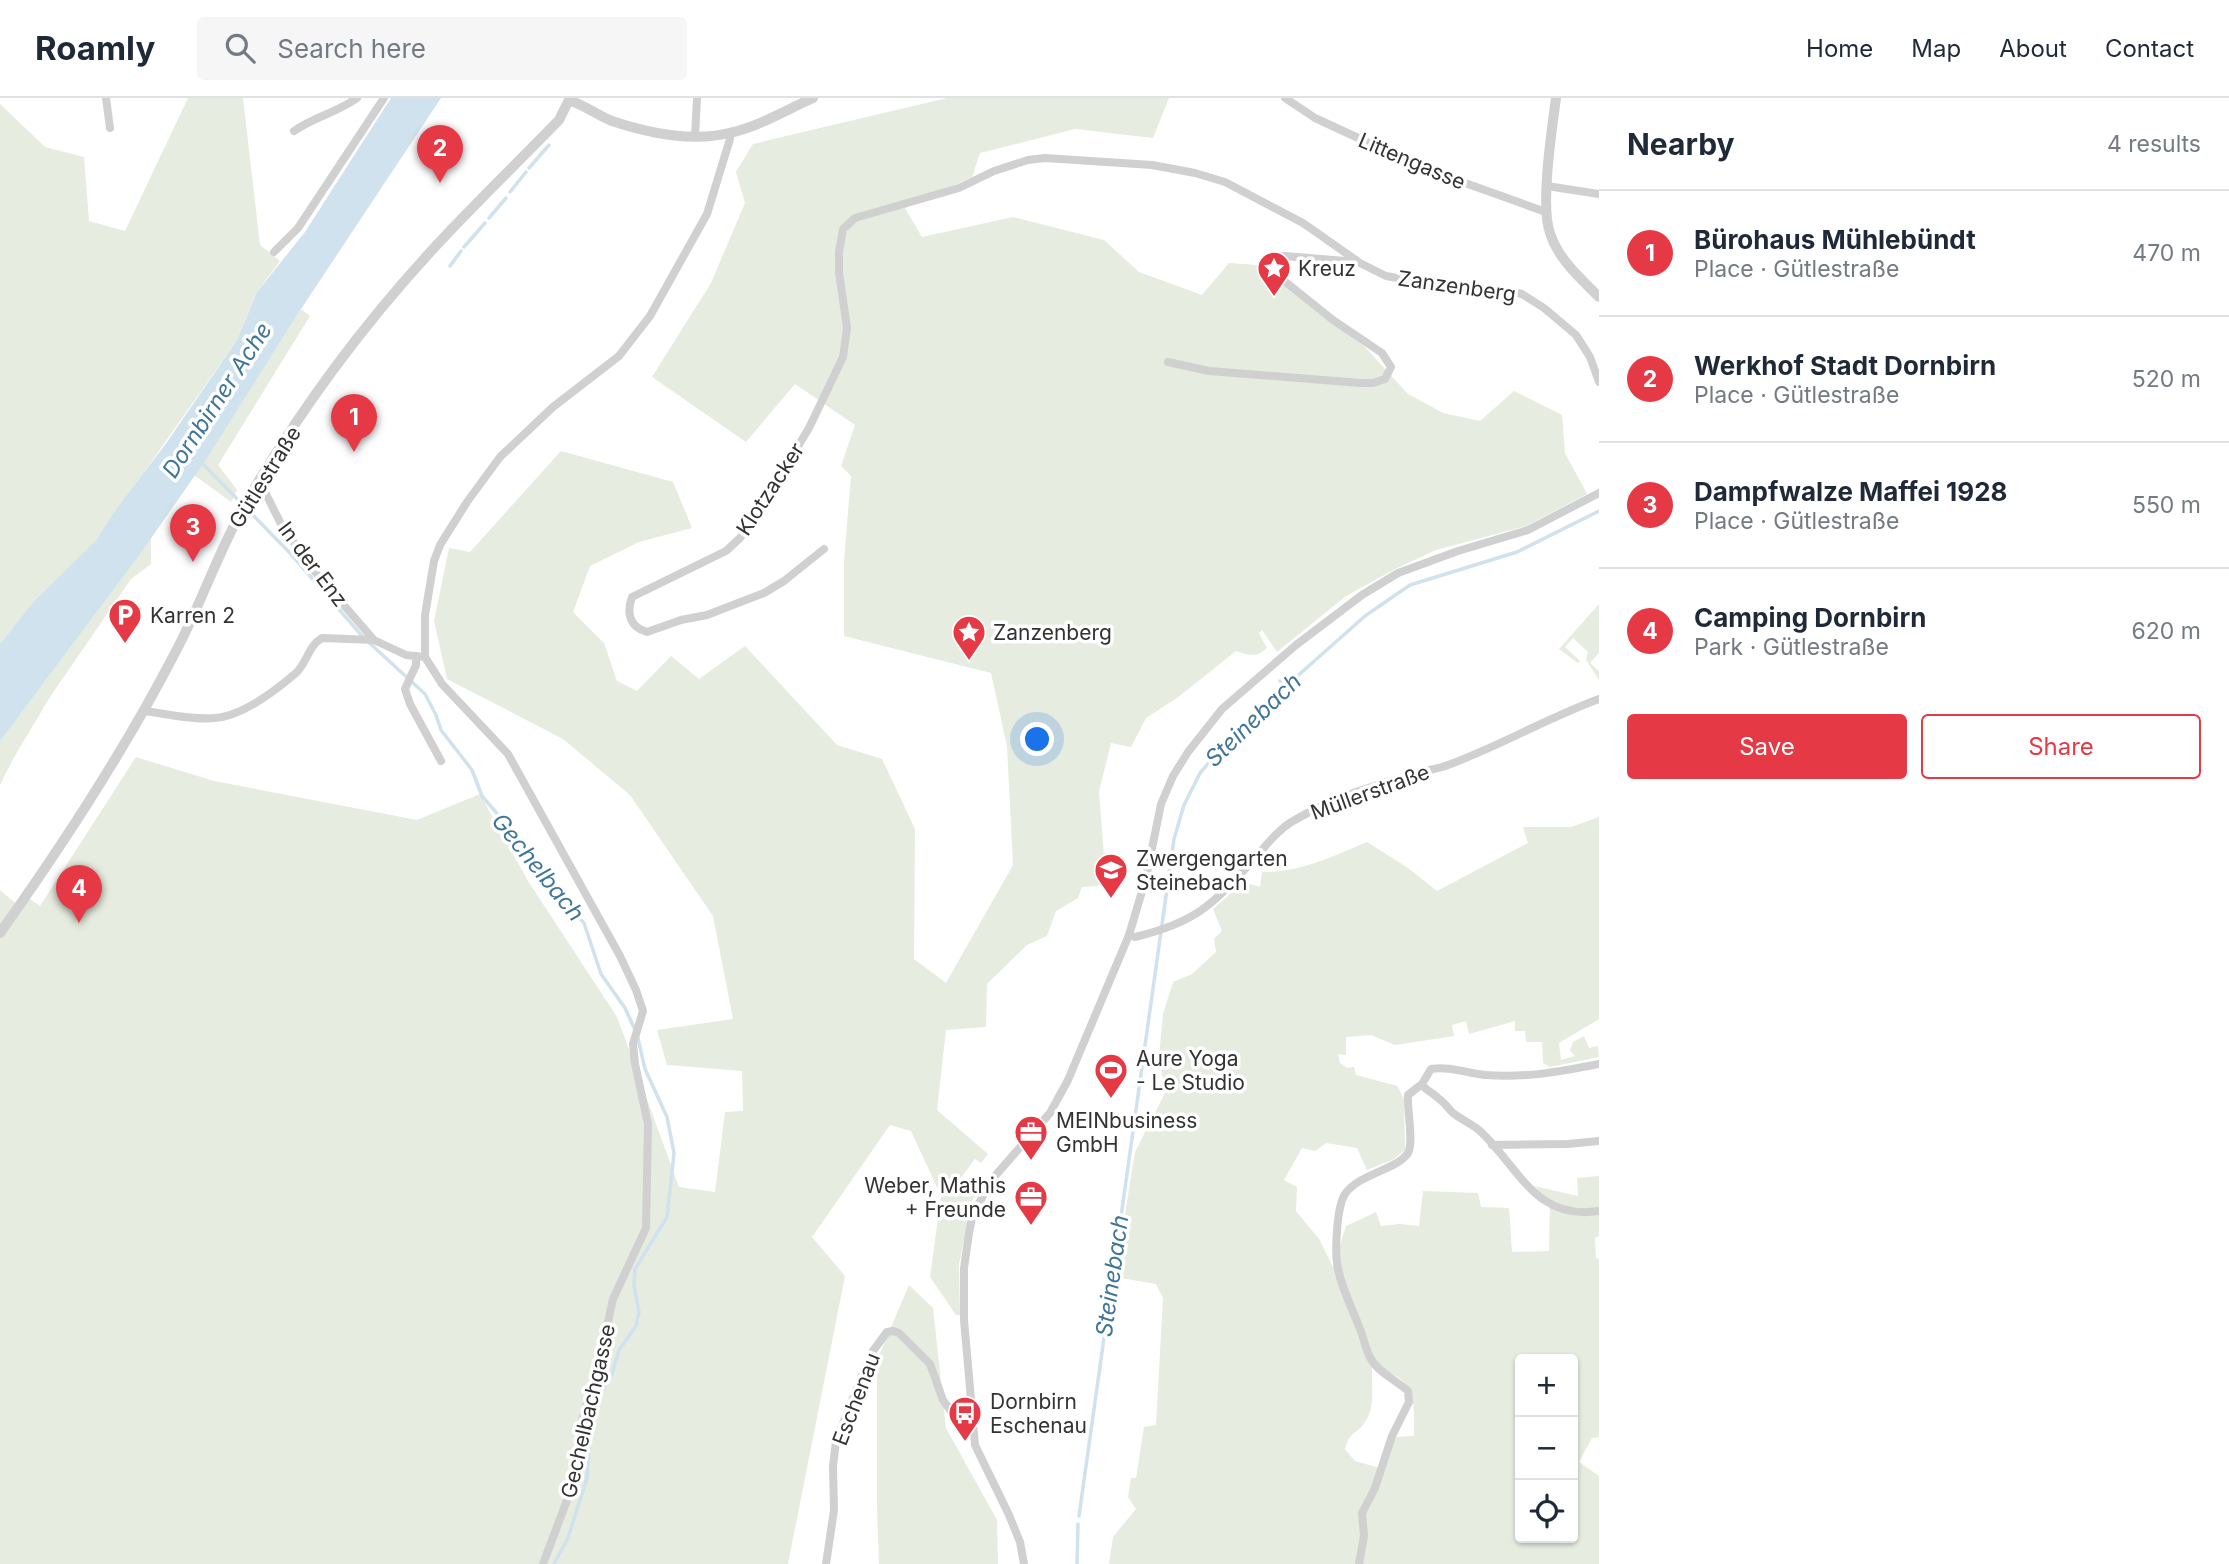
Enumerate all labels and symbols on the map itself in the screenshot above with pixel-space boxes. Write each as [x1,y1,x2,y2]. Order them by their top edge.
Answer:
pin: 2 [417,125,463,183]
street label: Littengasse [1355,127,1469,195]
place icon: Kreuz [1255,249,1293,298]
place label: Kreuz [1298,256,1356,281]
street label: Zanzenberg [1396,265,1518,307]
water label: Dornbirner Ache [156,317,278,483]
pin: 1 [331,394,377,452]
street label: Gütlestraße [224,422,306,532]
street label: Klotzacker [731,438,809,540]
pin: 3 [170,504,216,562]
street label: In der Enz [273,517,353,611]
parking icon: Karren 2 [106,596,144,645]
place label: Karren 2 [150,603,235,628]
place icon: Zanzenberg [950,613,988,662]
place label: Zanzenberg [993,620,1112,645]
water label: Steinebach [1199,667,1307,773]
your location [1020,722,1054,756]
street label: Müllerstraße [1307,759,1433,825]
water label: Gechelbach [486,807,590,927]
place label: Zwergengarten Steinebach [1136,846,1288,895]
school or university icon: Zwergengarten Steinebach [1092,851,1130,900]
pin: 4 [56,865,102,923]
place label: Aure Yoga - Le Studio [1136,1046,1245,1095]
sports icon: Aure Yoga - Le Studio [1092,1051,1130,1100]
place label: MEINbusiness GmbH [1056,1108,1197,1157]
office icon: MEINbusiness GmbH [1012,1113,1050,1162]
place label: Weber, Mathis + Freunde [864,1173,1006,1222]
office icon: Weber, Mathis + Freunde [1012,1178,1050,1227]
water label: Steinebach [1090,1213,1134,1339]
street label: Gechelbachgasse [556,1321,620,1501]
street label: Eschenau [827,1349,885,1449]
place label: Dornbirn Eschenau [990,1389,1087,1438]
bus stop icon: Dornbirn Eschenau [946,1394,984,1443]

